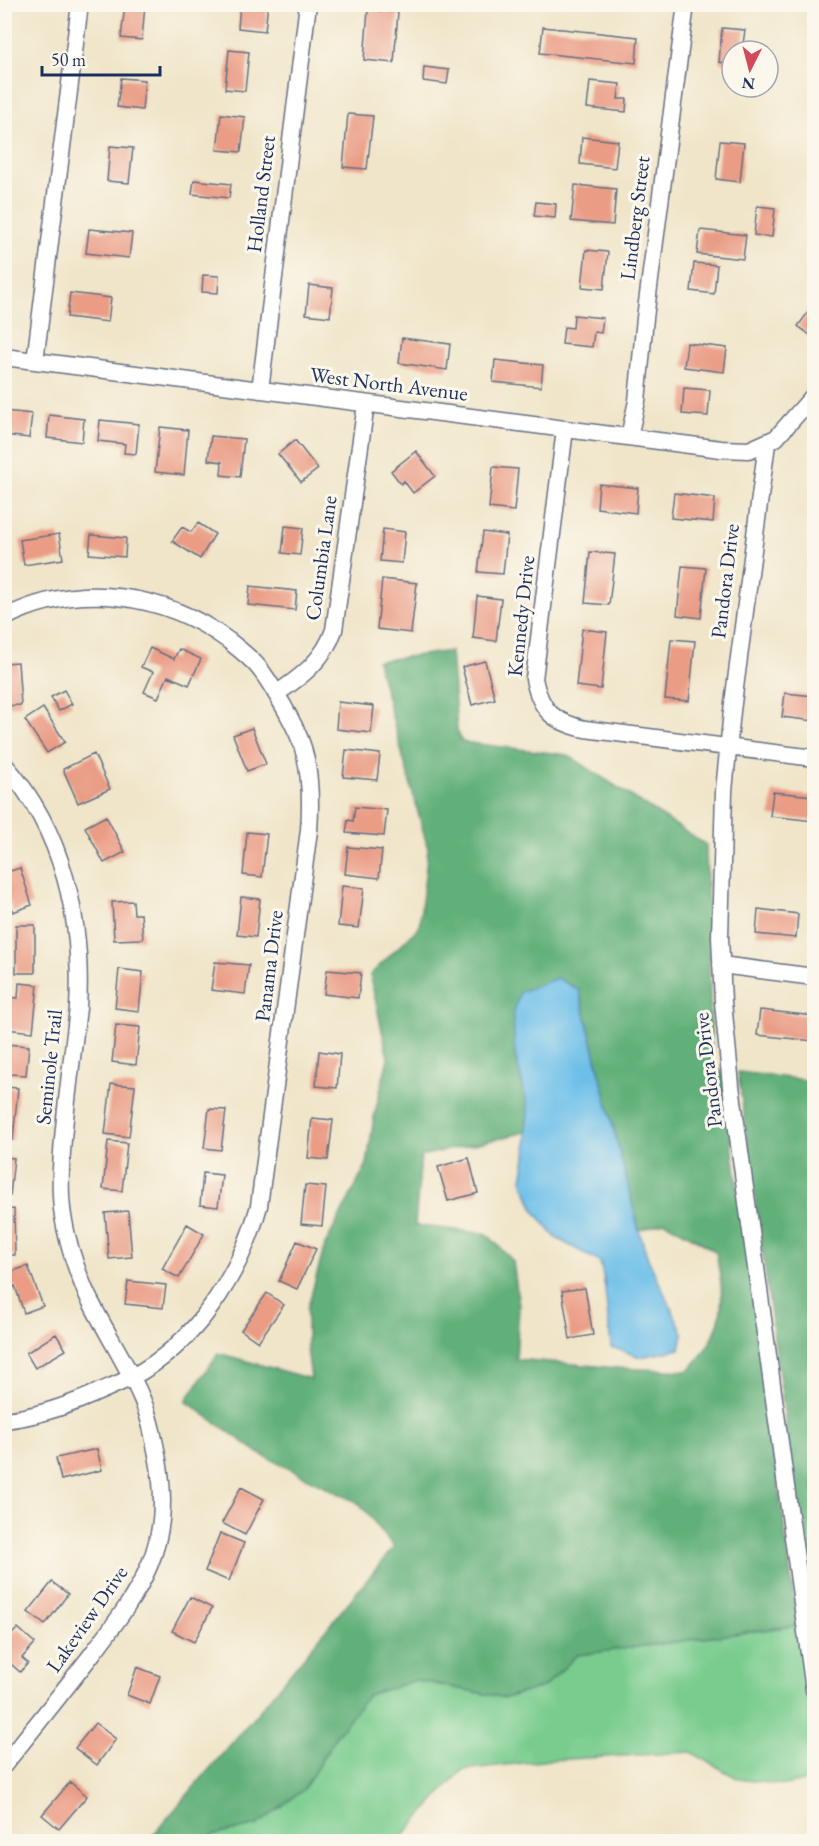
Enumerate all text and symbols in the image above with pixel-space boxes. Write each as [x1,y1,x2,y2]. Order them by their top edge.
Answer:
scale bar [42,39,160,77]
north arrow [720,39,780,99]
text: 50 m [51,48,86,71]
text: N [741,72,756,95]
street label: Holland Street [240,134,281,254]
street label: Lindberg Street [614,154,656,281]
street label: West North Avenue [309,360,470,407]
street label: Columbia Lane [298,494,343,622]
street label: Pandora Drive [704,522,745,640]
street label: Kennedy Drive [501,554,540,678]
street label: Panama Drive [248,909,289,1023]
street label: Seminole Trail [29,1008,68,1126]
street label: Pandora Drive [687,1011,728,1129]
street label: Lakeview Drive [40,1560,133,1678]

